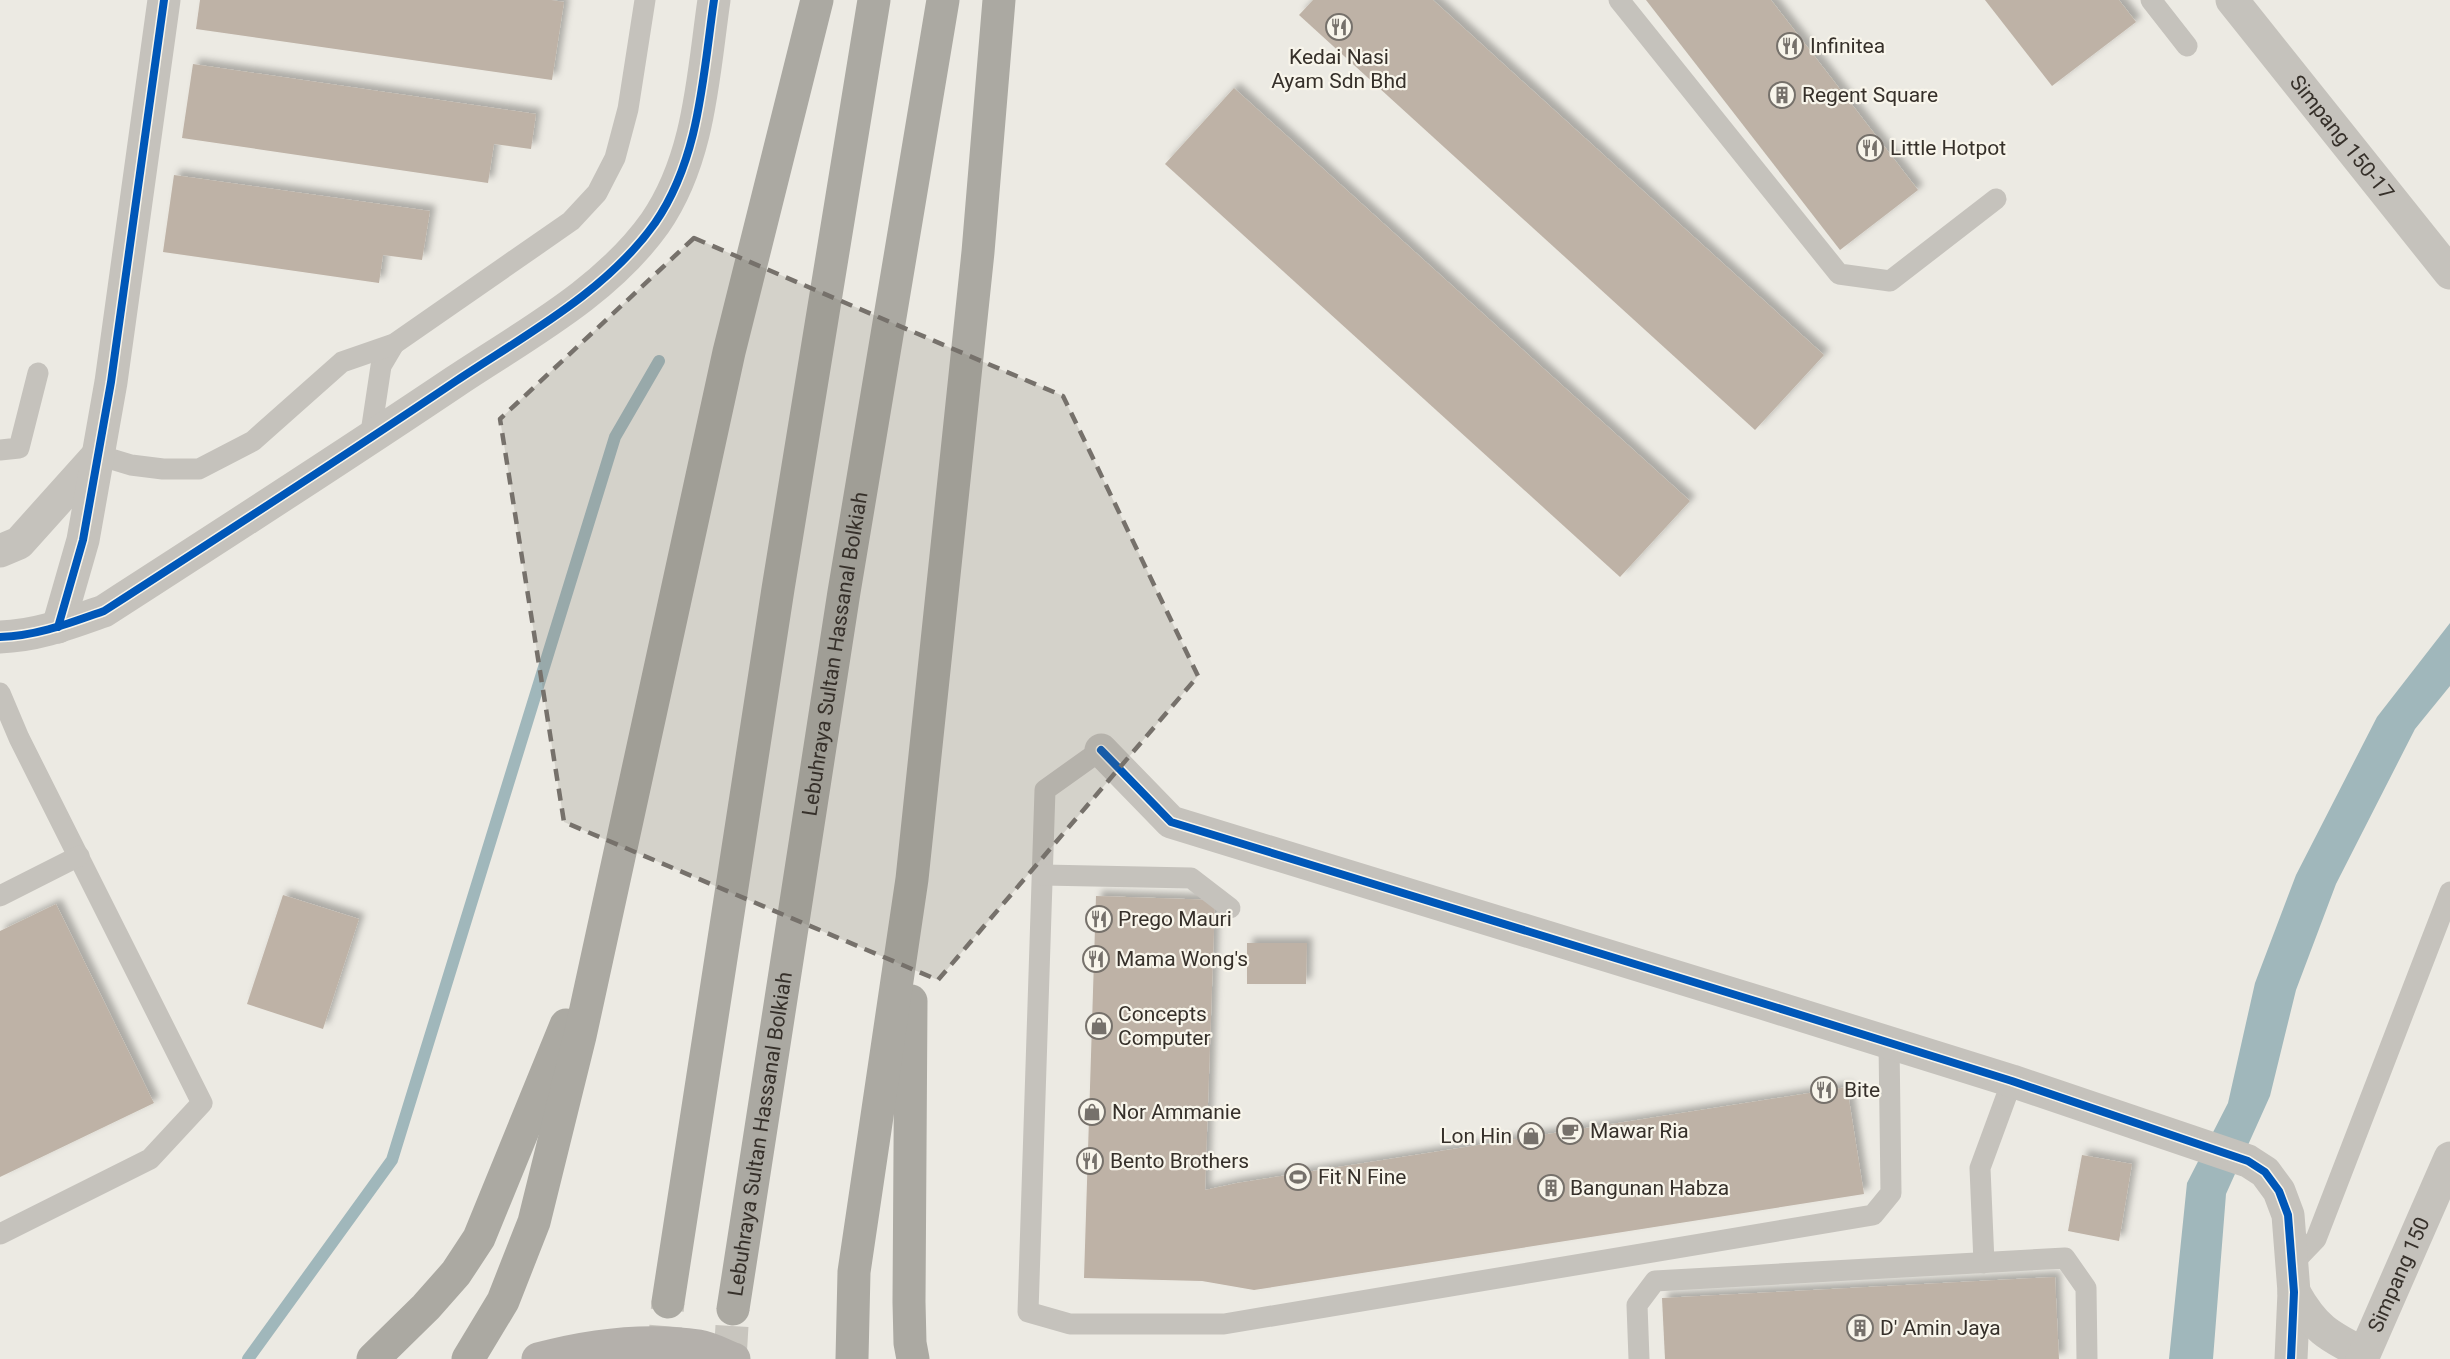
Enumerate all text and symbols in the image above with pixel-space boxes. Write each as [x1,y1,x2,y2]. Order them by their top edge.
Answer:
restaurant icon: Kedai Nasi Ayam Sdn Bhd [1324,12,1354,42]
restaurant icon: Infinitea [1775,31,1805,61]
place label: Infinitea [1810,34,1885,58]
place label: Kedai Nasi Ayam Sdn Bhd [1271,45,1407,93]
street label: Simpang 150-17 [2285,70,2399,205]
building icon: Regent Square [1767,80,1797,110]
place label: Regent Square [1802,83,1938,107]
restaurant icon: Little Hotpot [1855,133,1885,163]
place label: Little Hotpot [1890,136,2006,160]
street label: Lebuhraya Sultan Hassanal Bolkiah [797,490,873,818]
restaurant icon: Prego Mauri [1084,904,1114,934]
place label: Prego Mauri [1118,907,1232,931]
restaurant icon: Mama Wong's [1081,944,1111,974]
place label: Mama Wong's [1116,947,1248,971]
street label: Lebuhraya Sultan Hassanal Bolkiah [723,970,797,1298]
place label: Concepts Computer [1118,1002,1211,1050]
shop icon: Concepts Computer [1084,1011,1114,1041]
restaurant icon: Bite [1809,1075,1839,1105]
place label: Bite [1844,1078,1880,1102]
shop icon: Nor Ammanie [1077,1097,1107,1127]
place label: Nor Ammanie [1112,1100,1241,1124]
cafe icon: Mawar Ria [1555,1116,1585,1146]
place label: Mawar Ria [1590,1119,1689,1143]
shop icon: Lon Hin [1516,1121,1546,1151]
place label: Lon Hin [1440,1124,1512,1148]
restaurant icon: Bento Brothers [1075,1146,1105,1176]
place label: Bento Brothers [1110,1149,1249,1173]
sports icon: Fit N Fine [1283,1162,1313,1192]
place label: Fit N Fine [1318,1165,1406,1189]
building icon: Bangunan Habza [1536,1173,1566,1203]
place label: Bangunan Habza [1570,1176,1729,1200]
street label: Simpang 150 [2363,1213,2435,1336]
building icon: D' Amin Jaya [1845,1313,1875,1343]
place label: D' Amin Jaya [1880,1316,2001,1340]

